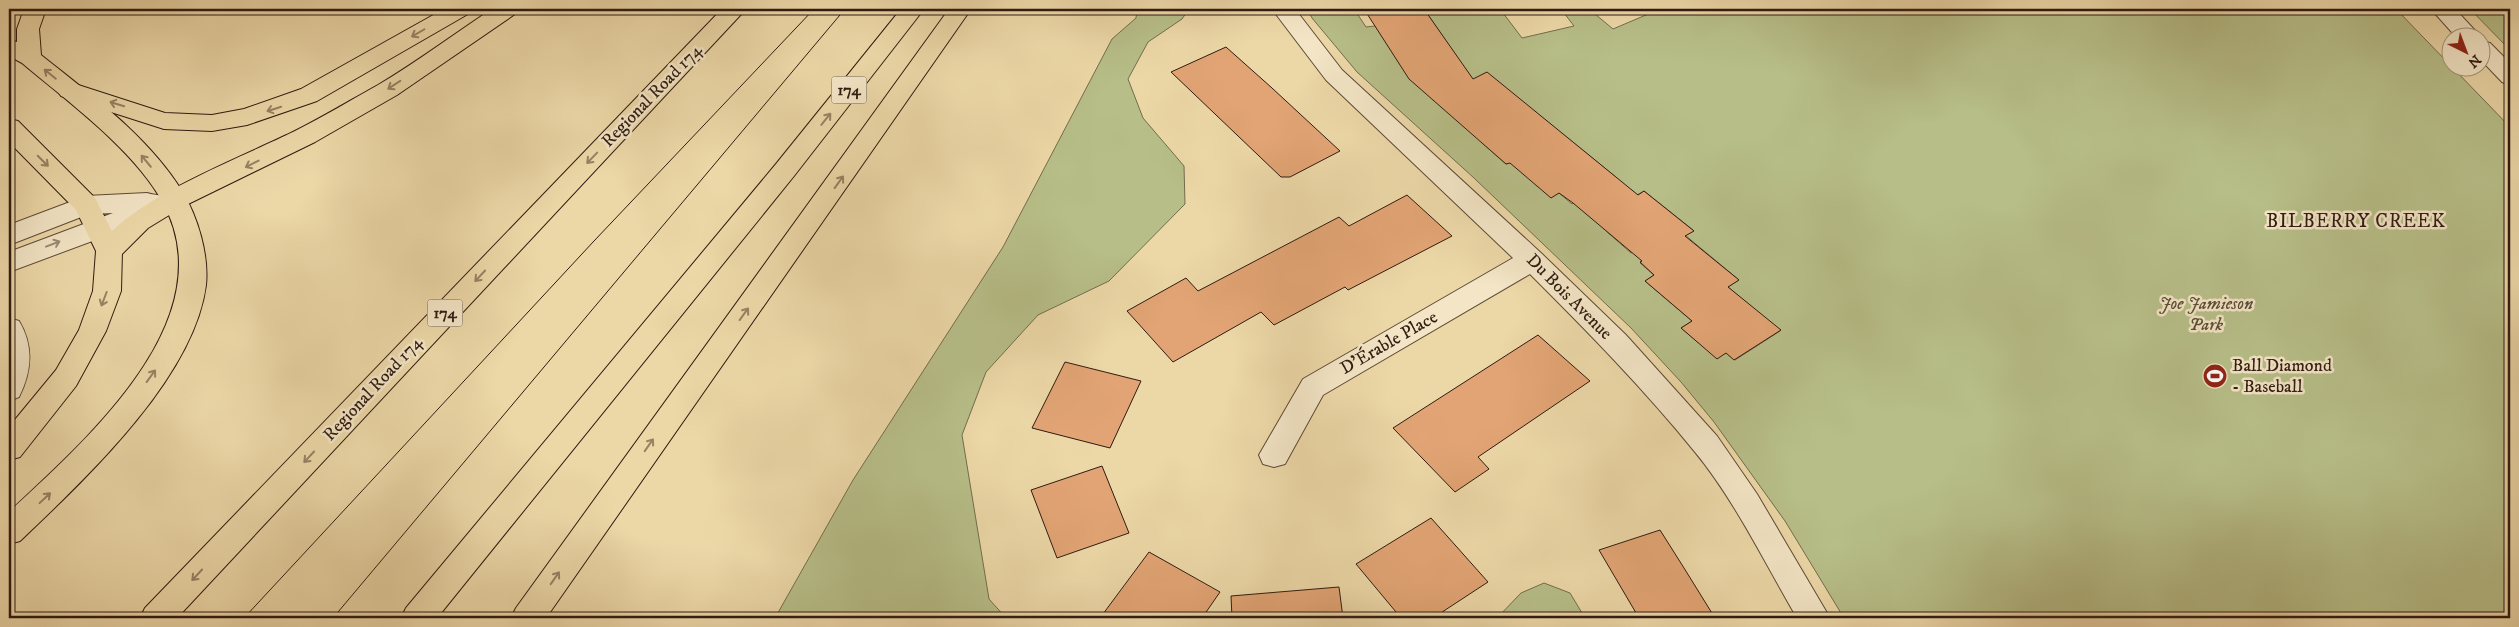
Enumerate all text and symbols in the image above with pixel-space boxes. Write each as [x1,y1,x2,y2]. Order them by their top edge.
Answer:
north arrow [2442,28,2492,78]
one-way arrow [411,29,426,38]
street label: Regional Road 174 [597,39,707,152]
text: N [2463,50,2484,72]
one-way arrow [43,69,56,80]
road number: 174 [832,76,866,104]
one-way arrow [387,80,401,90]
one-way arrow [109,99,125,109]
one-way arrow [267,104,283,114]
one-way arrow [820,112,831,125]
one-way arrow [586,152,598,164]
one-way arrow [37,155,50,167]
one-way arrow [141,155,152,168]
one-way arrow [245,160,260,169]
one-way arrow [834,175,844,189]
district label: BILBERRY CREEK [2266,210,2446,233]
one-way arrow [45,239,60,248]
street label: Du Bois Avenue [1521,249,1617,345]
one-way arrow [474,269,486,282]
one-way arrow [99,291,108,306]
park label: Joe Jamieson Park [2159,293,2253,336]
road number: 174 [428,300,462,326]
street label: D'Érable Place [1336,306,1442,380]
one-way arrow [738,308,749,321]
street label: Regional Road 174 [319,332,428,446]
place label: Ball Diamond - Baseball [2232,355,2332,398]
sports icon: Ball Diamond - Baseball [2202,363,2228,389]
one-way arrow [146,369,156,383]
one-way arrow [644,439,654,453]
one-way arrow [303,451,315,464]
one-way arrow [38,492,51,504]
one-way arrow [191,569,203,582]
one-way arrow [550,572,560,586]

